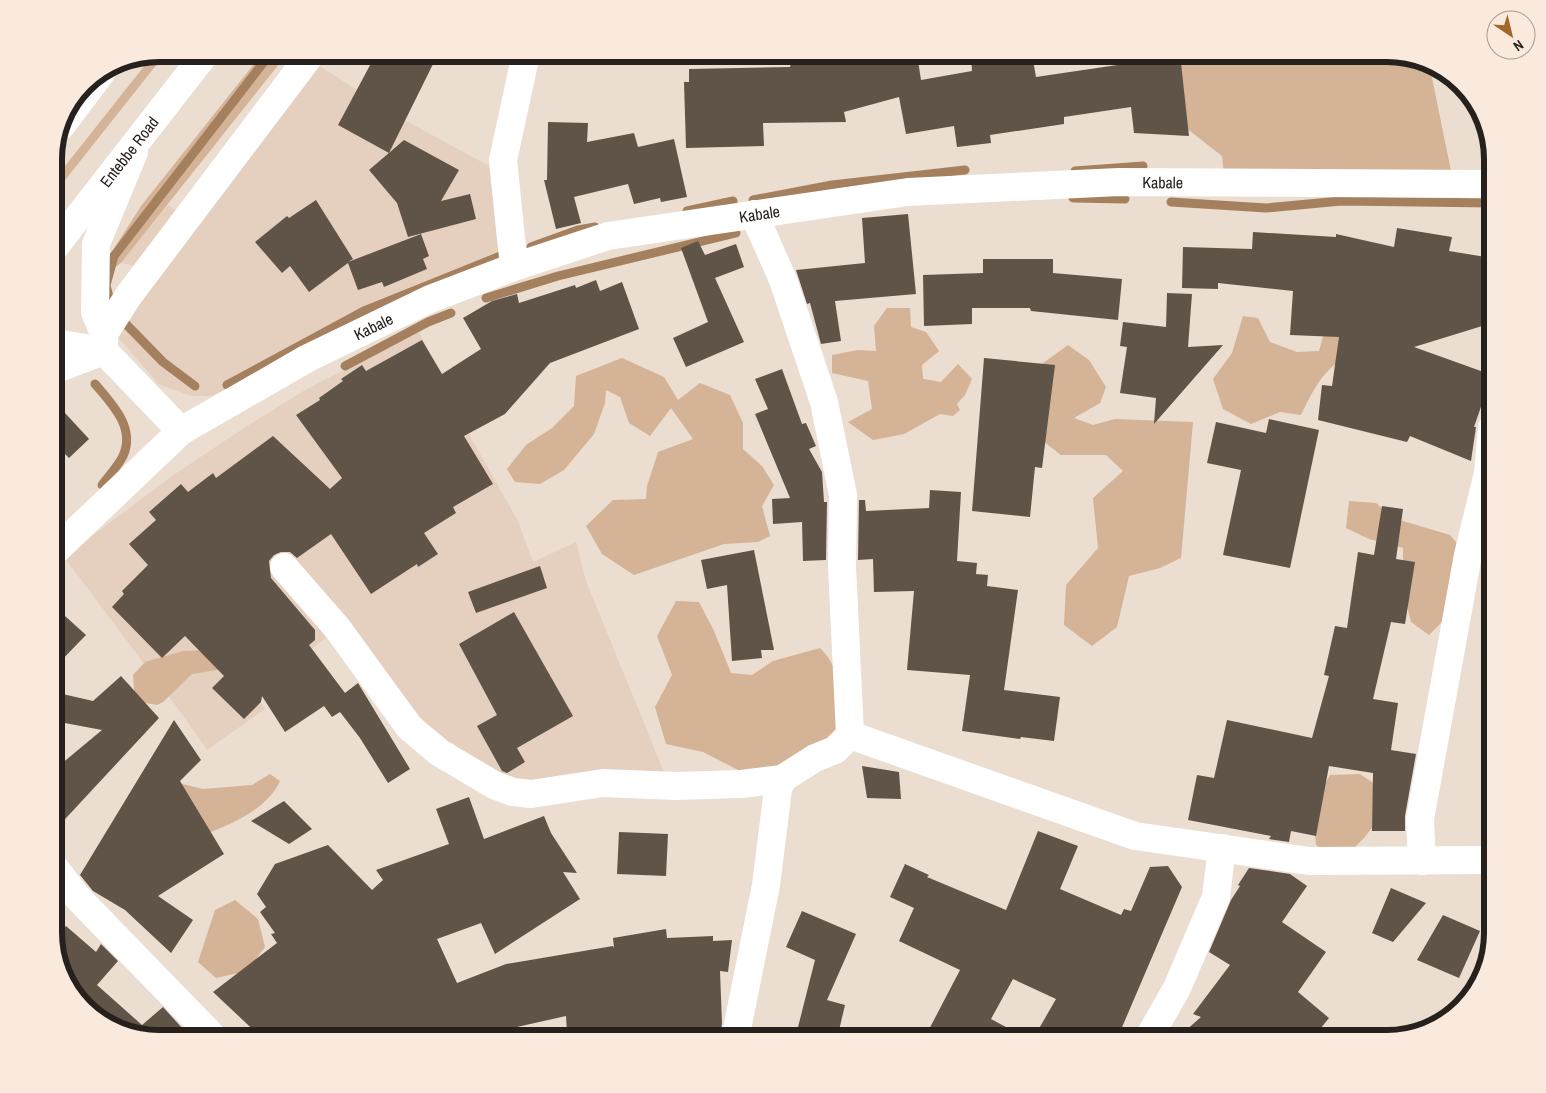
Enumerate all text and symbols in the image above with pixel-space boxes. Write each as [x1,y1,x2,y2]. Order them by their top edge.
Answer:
north arrow [1486,10,1536,60]
text: N [1510,36,1527,55]
street label: Entebbe Road [94,112,163,192]
street label: Kabale [1142,171,1183,193]
street label: Kabale [738,200,781,228]
street label: Kabale [350,308,396,345]

